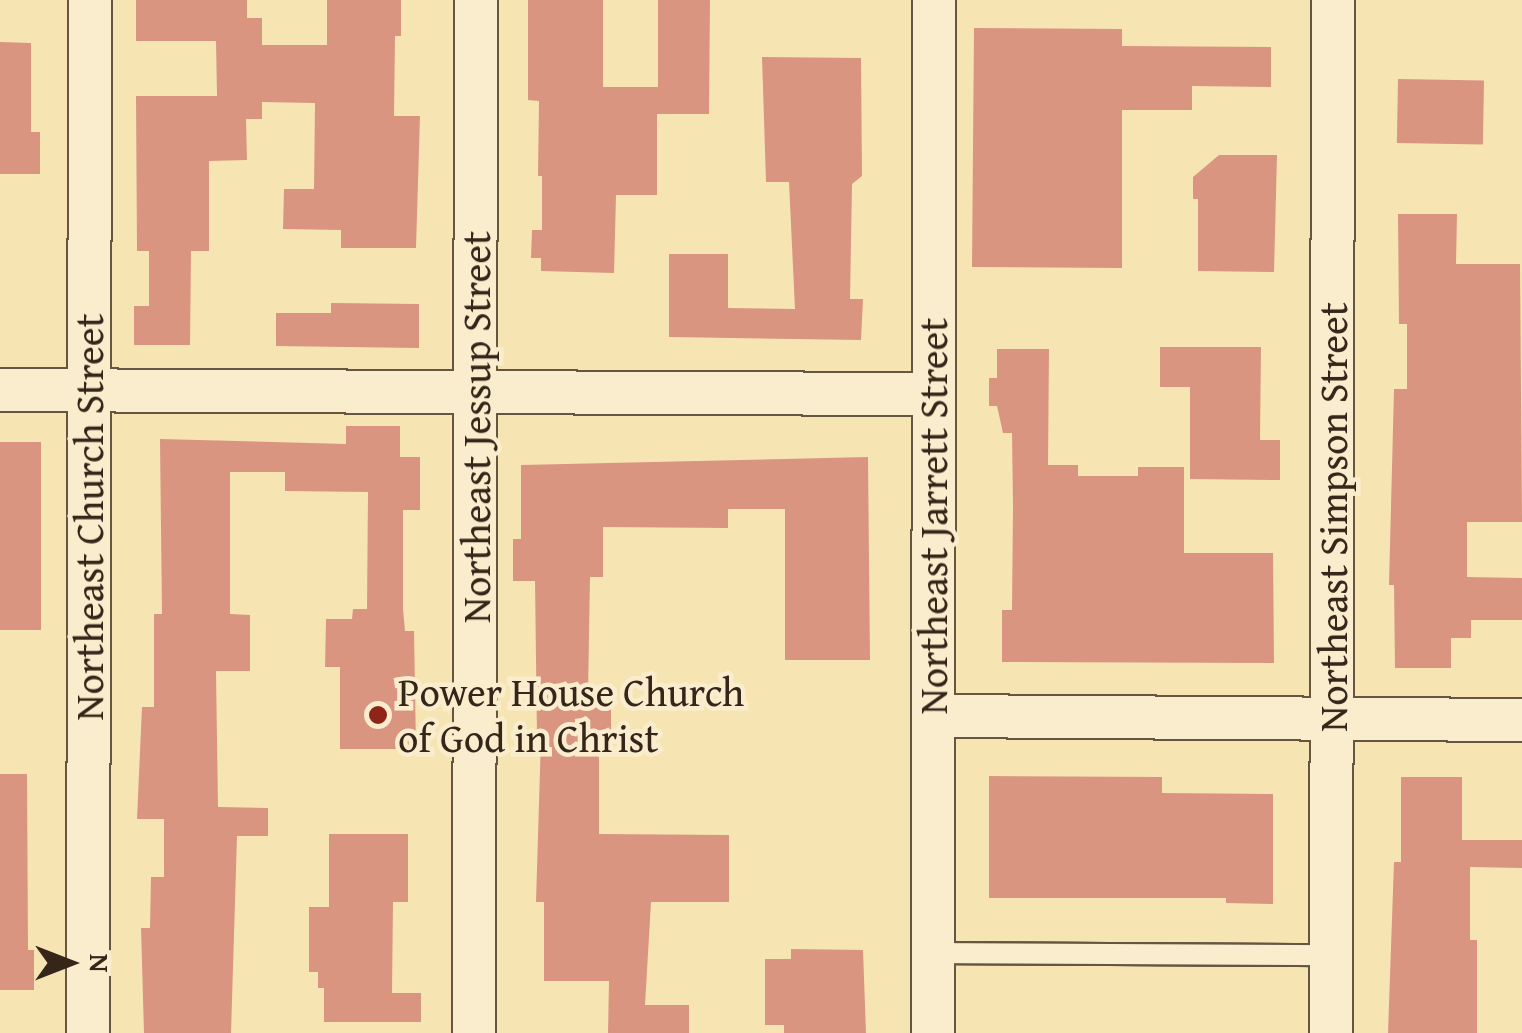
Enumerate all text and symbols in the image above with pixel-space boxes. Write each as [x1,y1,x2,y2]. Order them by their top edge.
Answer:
street label: Northeast Jessup Street [452,231,500,623]
street label: Northeast Simpson Street [1309,302,1357,732]
street label: Northeast Church Street [65,313,113,721]
street label: Northeast Jarrett Street [909,318,957,714]
place label: Power House Church of God in Christ [398,668,744,762]
marker: Power House Church of God in Christ [367,704,389,726]
north arrow [20,913,120,1013]
text: N [80,954,121,972]

